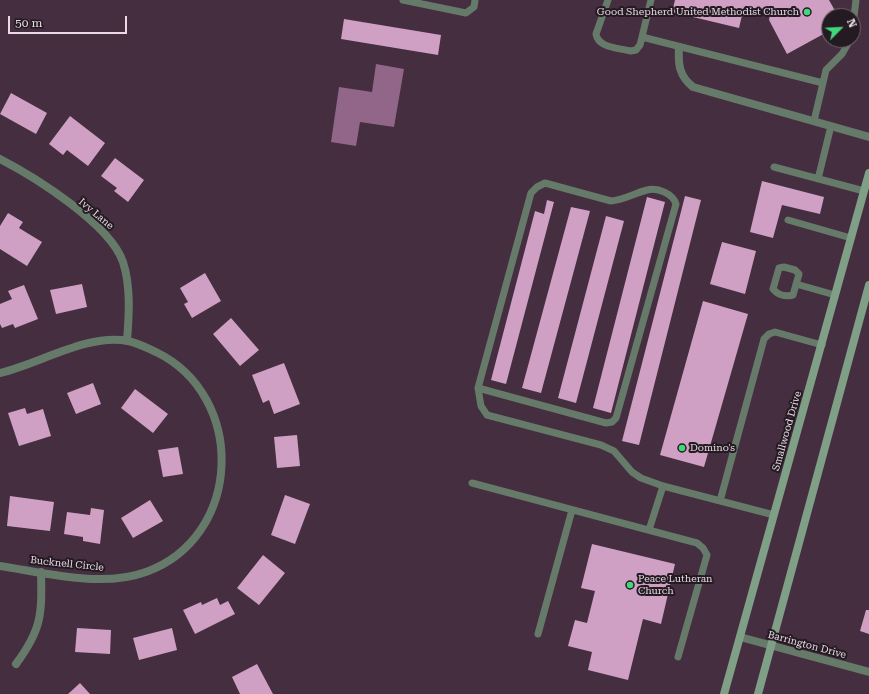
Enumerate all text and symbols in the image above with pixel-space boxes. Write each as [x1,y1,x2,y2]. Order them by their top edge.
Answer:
place label: Good Shepherd United Methodist Church [597,6,799,18]
marker: Good Shepherd United Methodist Church [802,7,812,17]
scale bar [10,8,129,34]
north arrow [821,8,861,48]
text: 50 m [15,16,42,30]
text: N [844,17,859,30]
street label: Ivy Lane [76,196,116,232]
street label: Smallwood Drive [770,390,804,472]
place label: Domino's [690,442,735,454]
marker: Domino's [677,443,687,453]
street label: Bucknell Circle [30,554,104,574]
place label: Peace Lutheran Church [638,573,713,596]
marker: Peace Lutheran Church [625,580,635,590]
street label: Barrington Drive [767,629,847,661]

